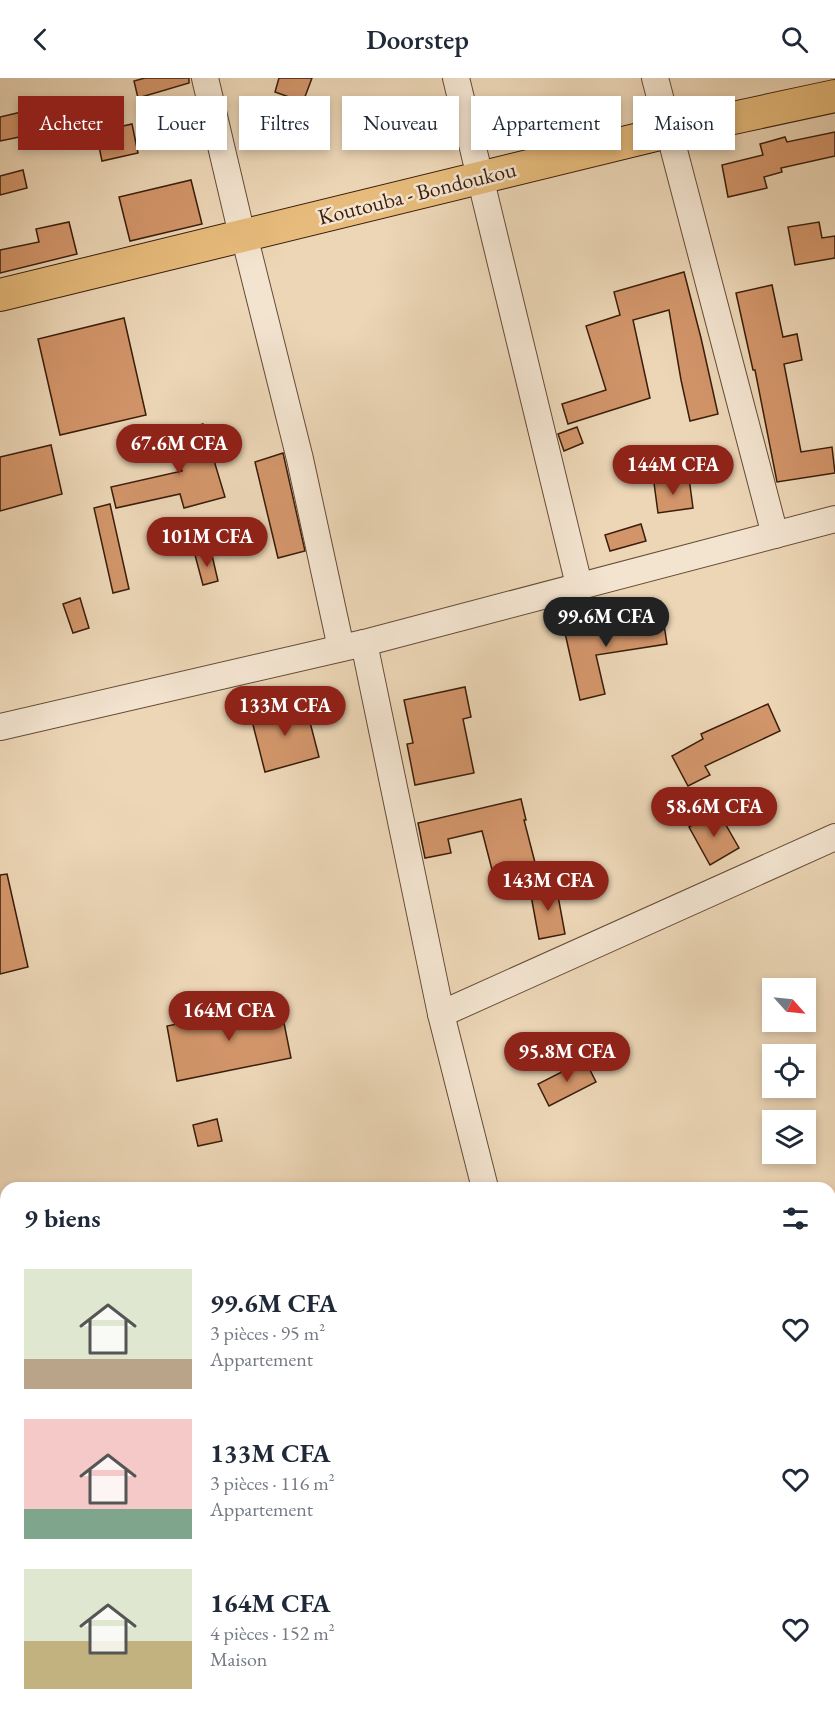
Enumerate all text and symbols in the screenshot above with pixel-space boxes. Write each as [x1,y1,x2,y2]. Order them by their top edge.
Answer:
text: Doorstep [366,22,469,57]
icon: back [24,23,57,56]
icon: search [778,23,811,56]
chip: Acheter [18,96,124,150]
chip: Louer [136,96,227,150]
chip: Filtres [239,96,330,150]
chip: Nouveau [342,96,459,150]
chip: Appartement [471,96,621,150]
chip: Maison [633,96,735,150]
street label: Koutouba - Bondoukou [315,154,519,232]
pin: 67.6M CFA [110,424,248,475]
text: 67.6M CFA [130,430,228,456]
pin: 144M CFA [611,445,735,496]
text: 144M CFA [627,451,719,477]
pin: 101M CFA [145,517,269,568]
text: 101M CFA [161,523,253,549]
pin: 99.6M CFA [537,597,675,648]
text: 99.6M CFA [557,603,655,629]
pin: 133M CFA [223,686,347,737]
text: 133M CFA [239,692,331,718]
pin: 58.6M CFA [645,787,783,838]
text: 58.6M CFA [665,793,763,819]
pin: 143M CFA [486,861,610,912]
text: 143M CFA [502,867,594,893]
north arrow [762,978,816,1032]
map controls [762,978,816,1164]
pin: 164M CFA [167,991,291,1042]
text: 164M CFA [183,997,275,1023]
pin: 95.8M CFA [498,1032,636,1083]
text: 95.8M CFA [518,1038,616,1064]
button: locate [762,1044,816,1098]
button: layers [762,1110,816,1164]
text: 9 biens [24,1201,101,1235]
icon: filters [779,1202,812,1235]
text: 99.6M CFA [210,1286,337,1320]
icon: home [72,1293,144,1365]
icon: heart [779,1313,812,1346]
text: 3 pièces · 95 m² [210,1320,325,1346]
text: Appartement [210,1346,313,1372]
text: 133M CFA [210,1436,331,1470]
icon: home [72,1443,144,1515]
icon: heart [779,1463,812,1496]
text: 3 pièces · 116 m² [210,1470,335,1496]
text: Appartement [210,1496,313,1522]
text: 164M CFA [210,1586,331,1620]
icon: home [72,1593,144,1665]
icon: heart [779,1613,812,1646]
text: 4 pièces · 152 m² [210,1620,335,1646]
text: Maison [210,1646,267,1672]

